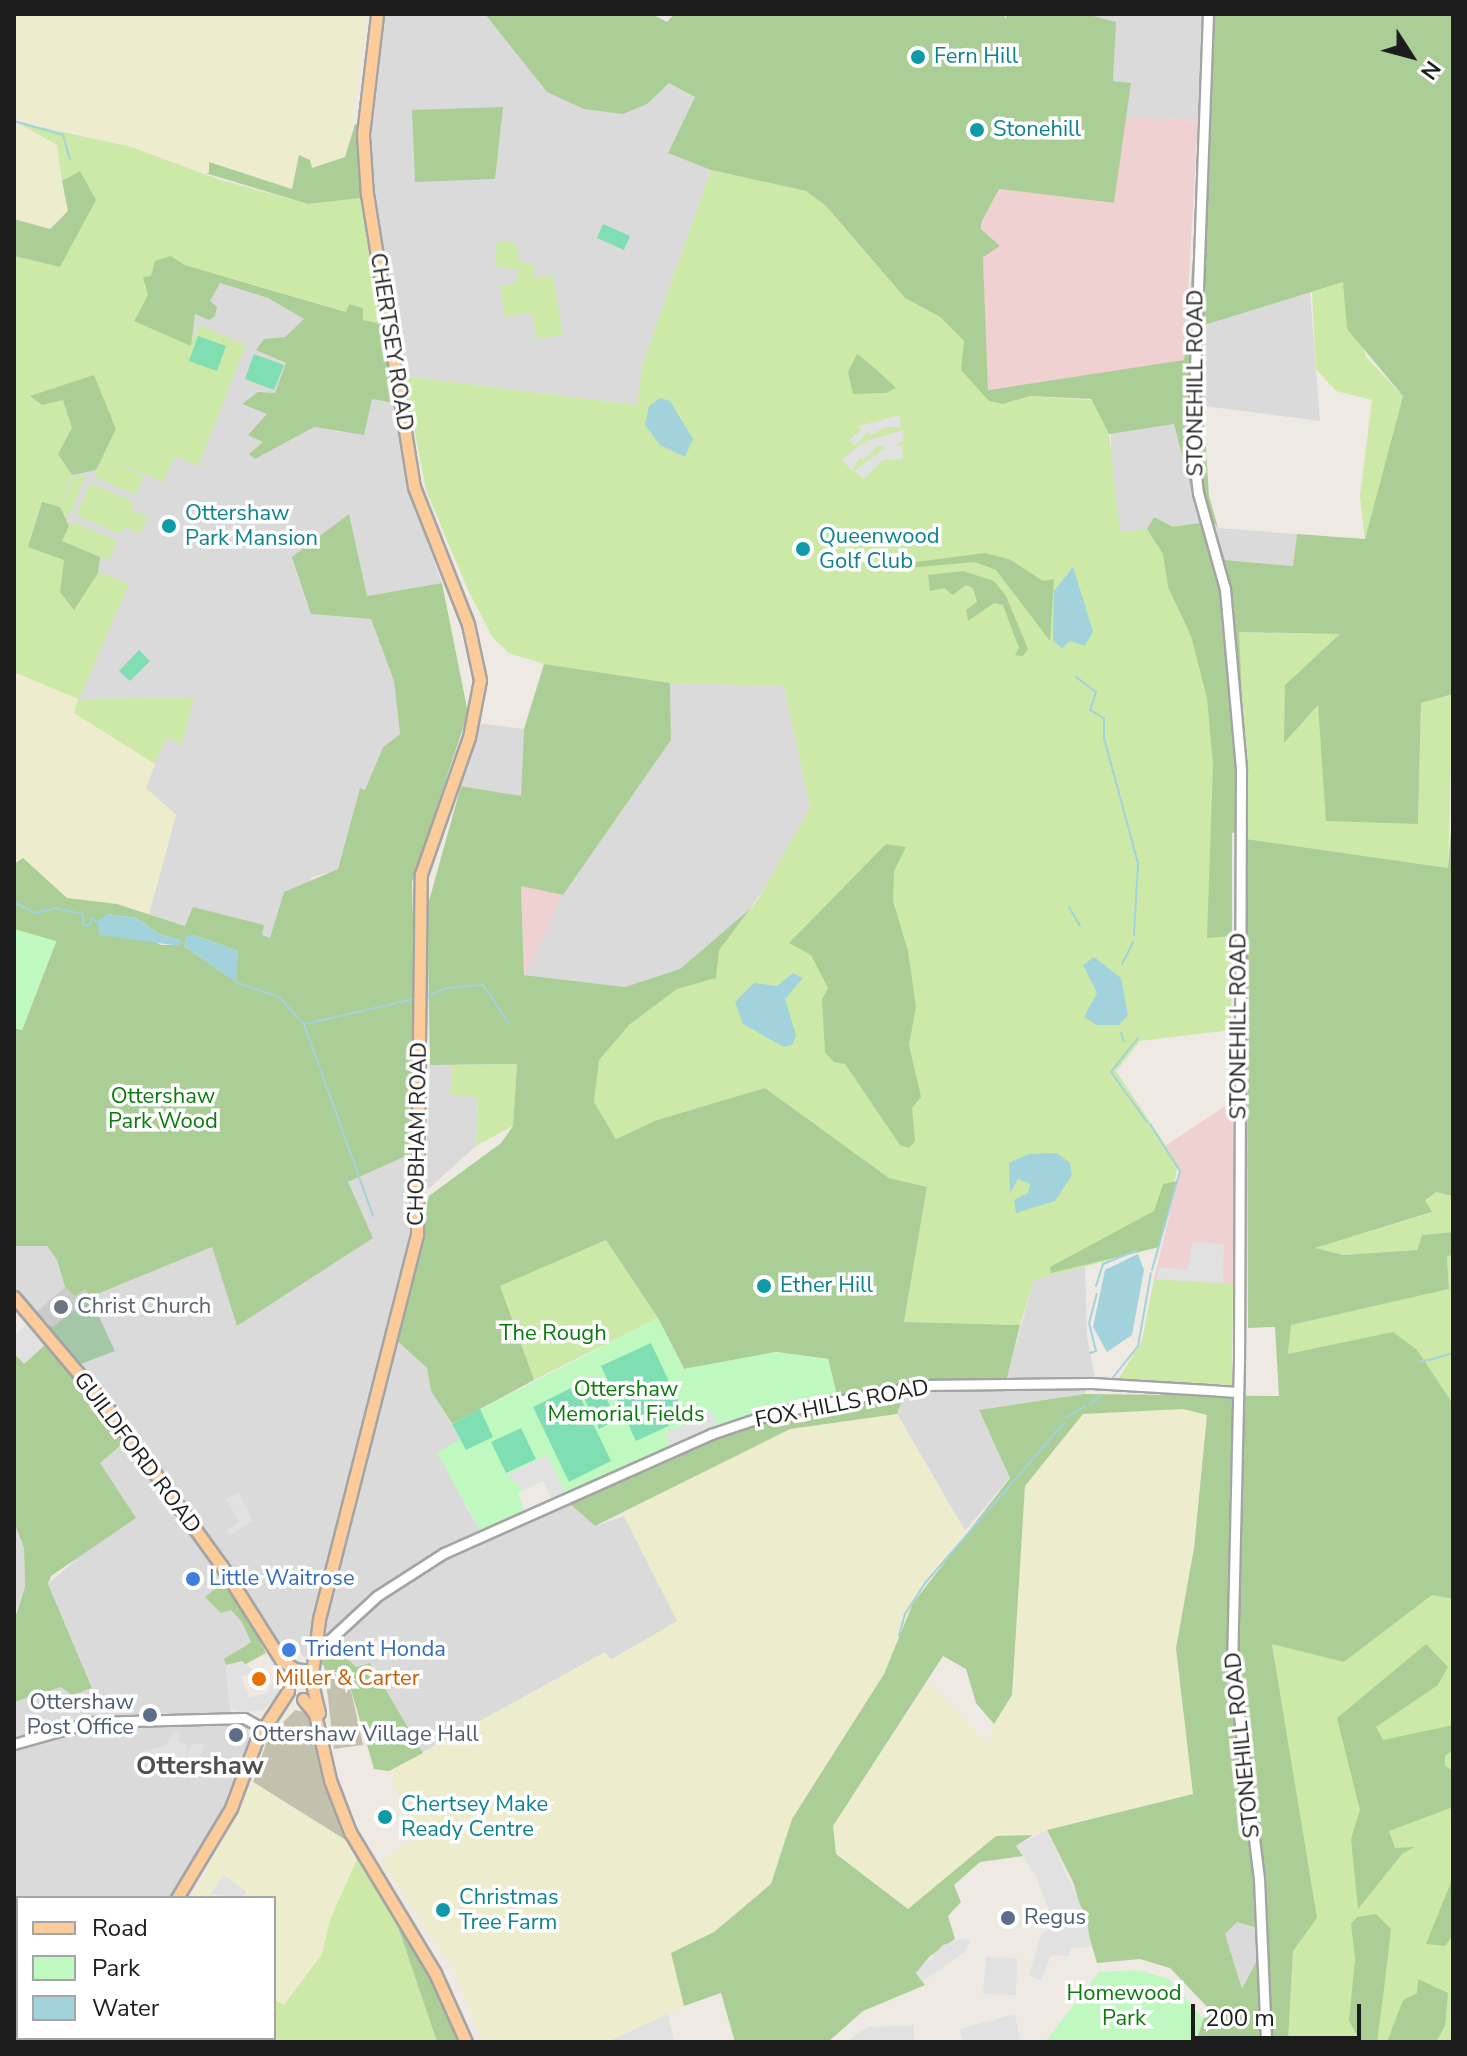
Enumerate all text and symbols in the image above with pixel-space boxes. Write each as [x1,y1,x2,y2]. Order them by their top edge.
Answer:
north arrow [1371,16,1451,96]
place label: Fern Hill [934,44,1018,70]
marker: Fern Hill [909,48,927,66]
text: N [1413,55,1447,86]
place label: Stonehill [993,117,1081,143]
marker: Stonehill [968,121,986,139]
street label: CHERTSEY ROAD [364,251,418,433]
street label: STONEHILL ROAD [1183,290,1209,476]
place label: Ottershaw Park Mansion [185,500,318,552]
marker: Ottershaw Park Mansion [160,517,178,535]
place label: Queenwood Golf Club [819,523,940,574]
marker: Queenwood Golf Club [794,540,812,558]
street label: STONEHILL ROAD [1226,933,1252,1119]
street label: CHOBHAM ROAD [403,1042,433,1226]
park label: Ottershaw Park Wood [108,1083,218,1134]
place label: Ether Hill [780,1273,873,1299]
marker: Ether Hill [755,1277,773,1295]
place label: Christ Church [77,1294,211,1320]
marker: Christ Church [52,1298,70,1316]
park label: The Rough [499,1321,607,1347]
street label: GUILDFORD ROAD [68,1367,206,1539]
street label: FOX HILLS ROAD [753,1374,931,1434]
park label: Ottershaw Memorial Fields [547,1376,705,1428]
place label: Little Waitrose [209,1566,355,1592]
marker: Little Waitrose [184,1570,202,1588]
place label: Trident Honda [305,1637,446,1663]
marker: Trident Honda [280,1641,298,1659]
street label: STONEHILL ROAD [1220,1651,1266,1839]
place label: Miller & Carter [275,1666,420,1692]
marker: Miller & Carter [250,1670,268,1688]
place label: Ottershaw Post Office [27,1689,134,1740]
marker: Ottershaw Post Office [141,1706,159,1724]
place label: Ottershaw Village Hall [252,1722,479,1748]
marker: Ottershaw Village Hall [227,1726,245,1744]
district label: Ottershaw [136,1750,264,1782]
place label: Chertsey Make Ready Centre [401,1791,548,1842]
marker: Chertsey Make Ready Centre [376,1808,394,1826]
place label: Christmas Tree Farm [459,1884,559,1936]
legend [16,1896,276,2040]
marker: Christmas Tree Farm [434,1901,452,1919]
place label: Regus [1024,1905,1086,1931]
marker: Regus [999,1909,1017,1927]
text: Road [92,1912,148,1944]
text: Park [92,1952,140,1984]
park label: Homewood Park [1067,1980,1181,2032]
scale bar [1195,1988,1365,2038]
text: Water [92,1992,159,2024]
text: 200 m [1205,2002,1275,2034]

